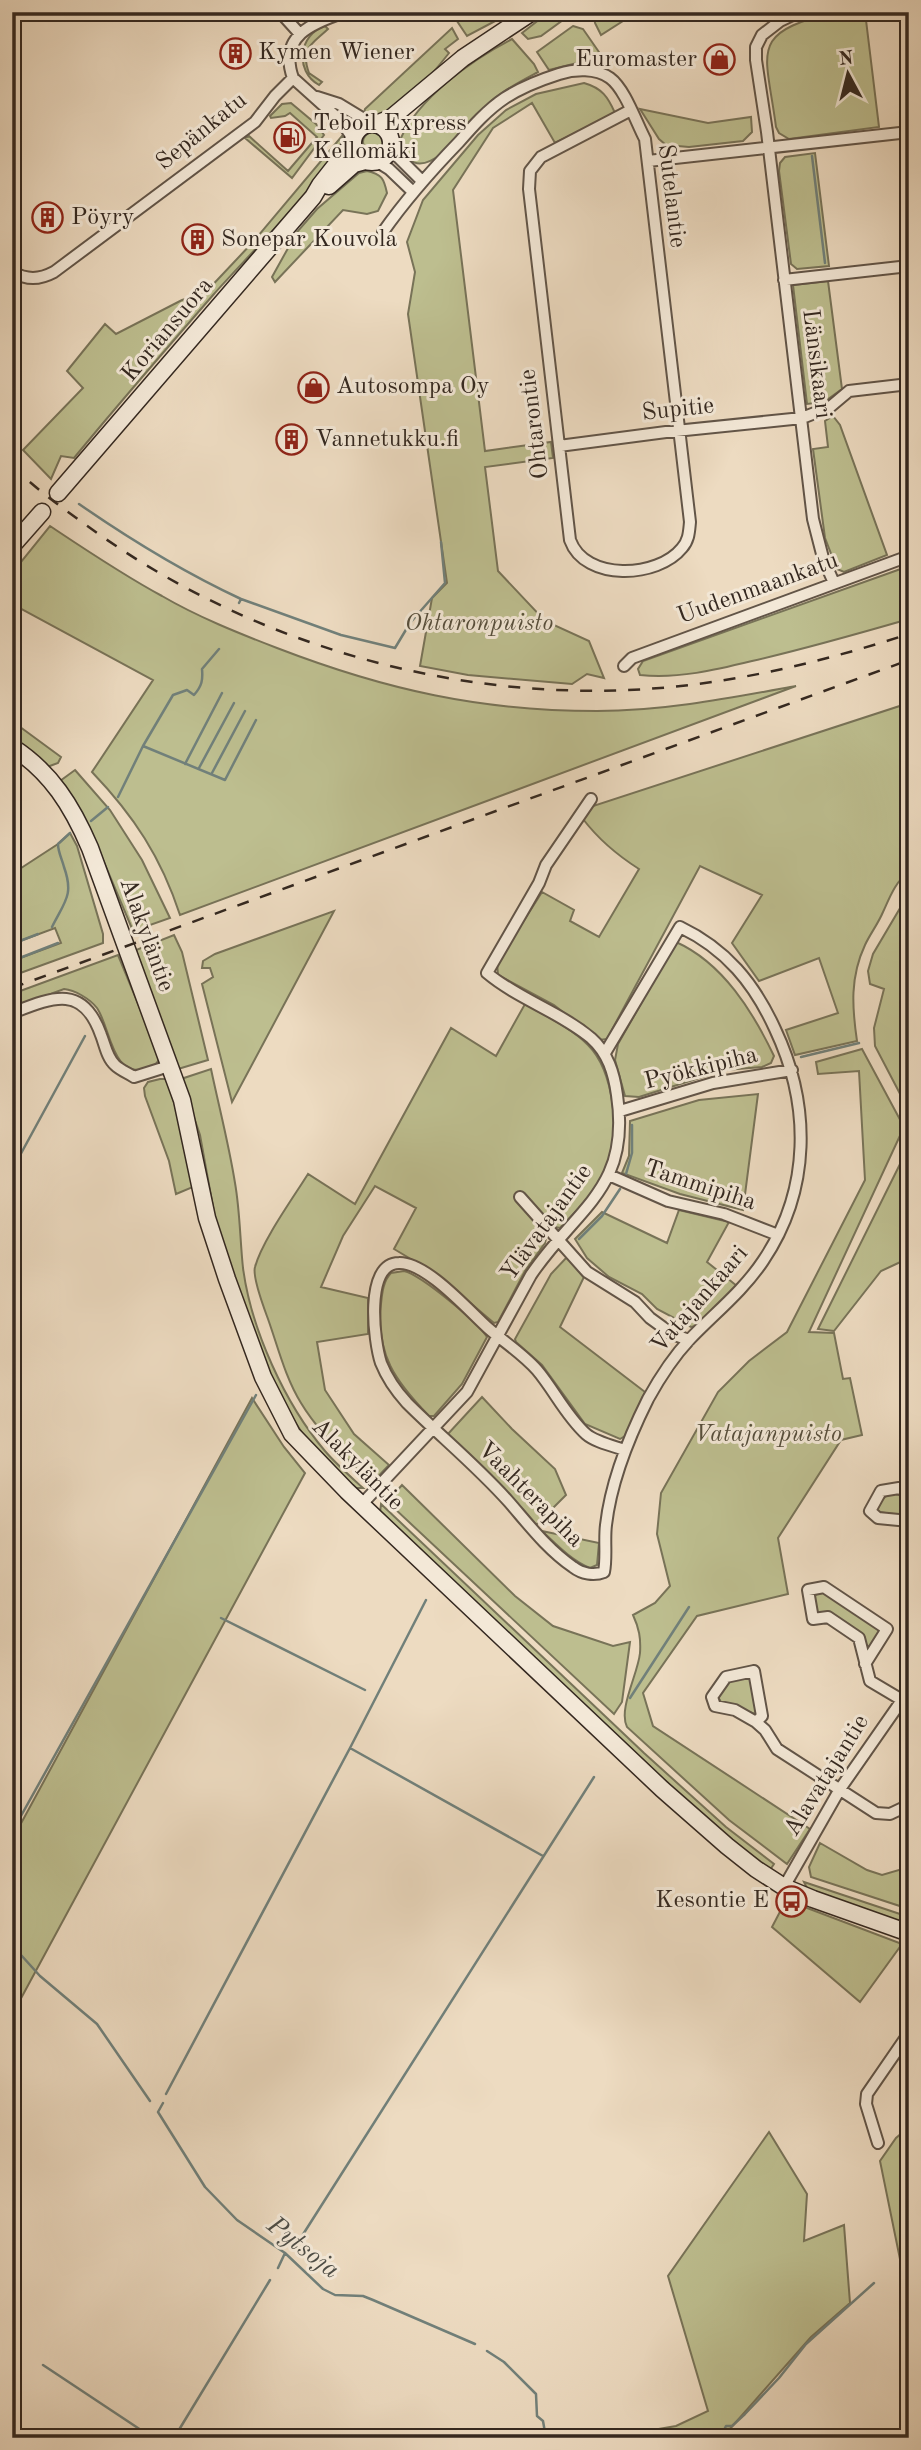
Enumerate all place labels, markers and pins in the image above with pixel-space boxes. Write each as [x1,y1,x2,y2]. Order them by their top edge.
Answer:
building icon: Kymen Wiener [218,36,252,70]
place label: Kymen Wiener [258,41,415,65]
shop icon: Euromaster [703,43,737,77]
place label: Euromaster [575,48,697,72]
place label: Teboil Express Kellomäki [313,112,467,164]
fuel station icon: Teboil Express Kellomäki [273,121,307,155]
building icon: Pöyry [31,201,65,235]
place label: Pöyry [71,206,135,230]
building icon: Sonepar Kouvola [181,223,215,257]
place label: Sonepar Kouvola [221,228,397,252]
shop icon: Autosompa Oy [296,370,330,404]
place label: Autosompa Oy [336,375,490,399]
building icon: Vannetukku.fi [275,423,309,457]
place label: Vannetukku.fi [315,428,459,452]
bus stop icon: Kesontie E [775,1884,809,1918]
place label: Kesontie E [655,1889,769,1913]

